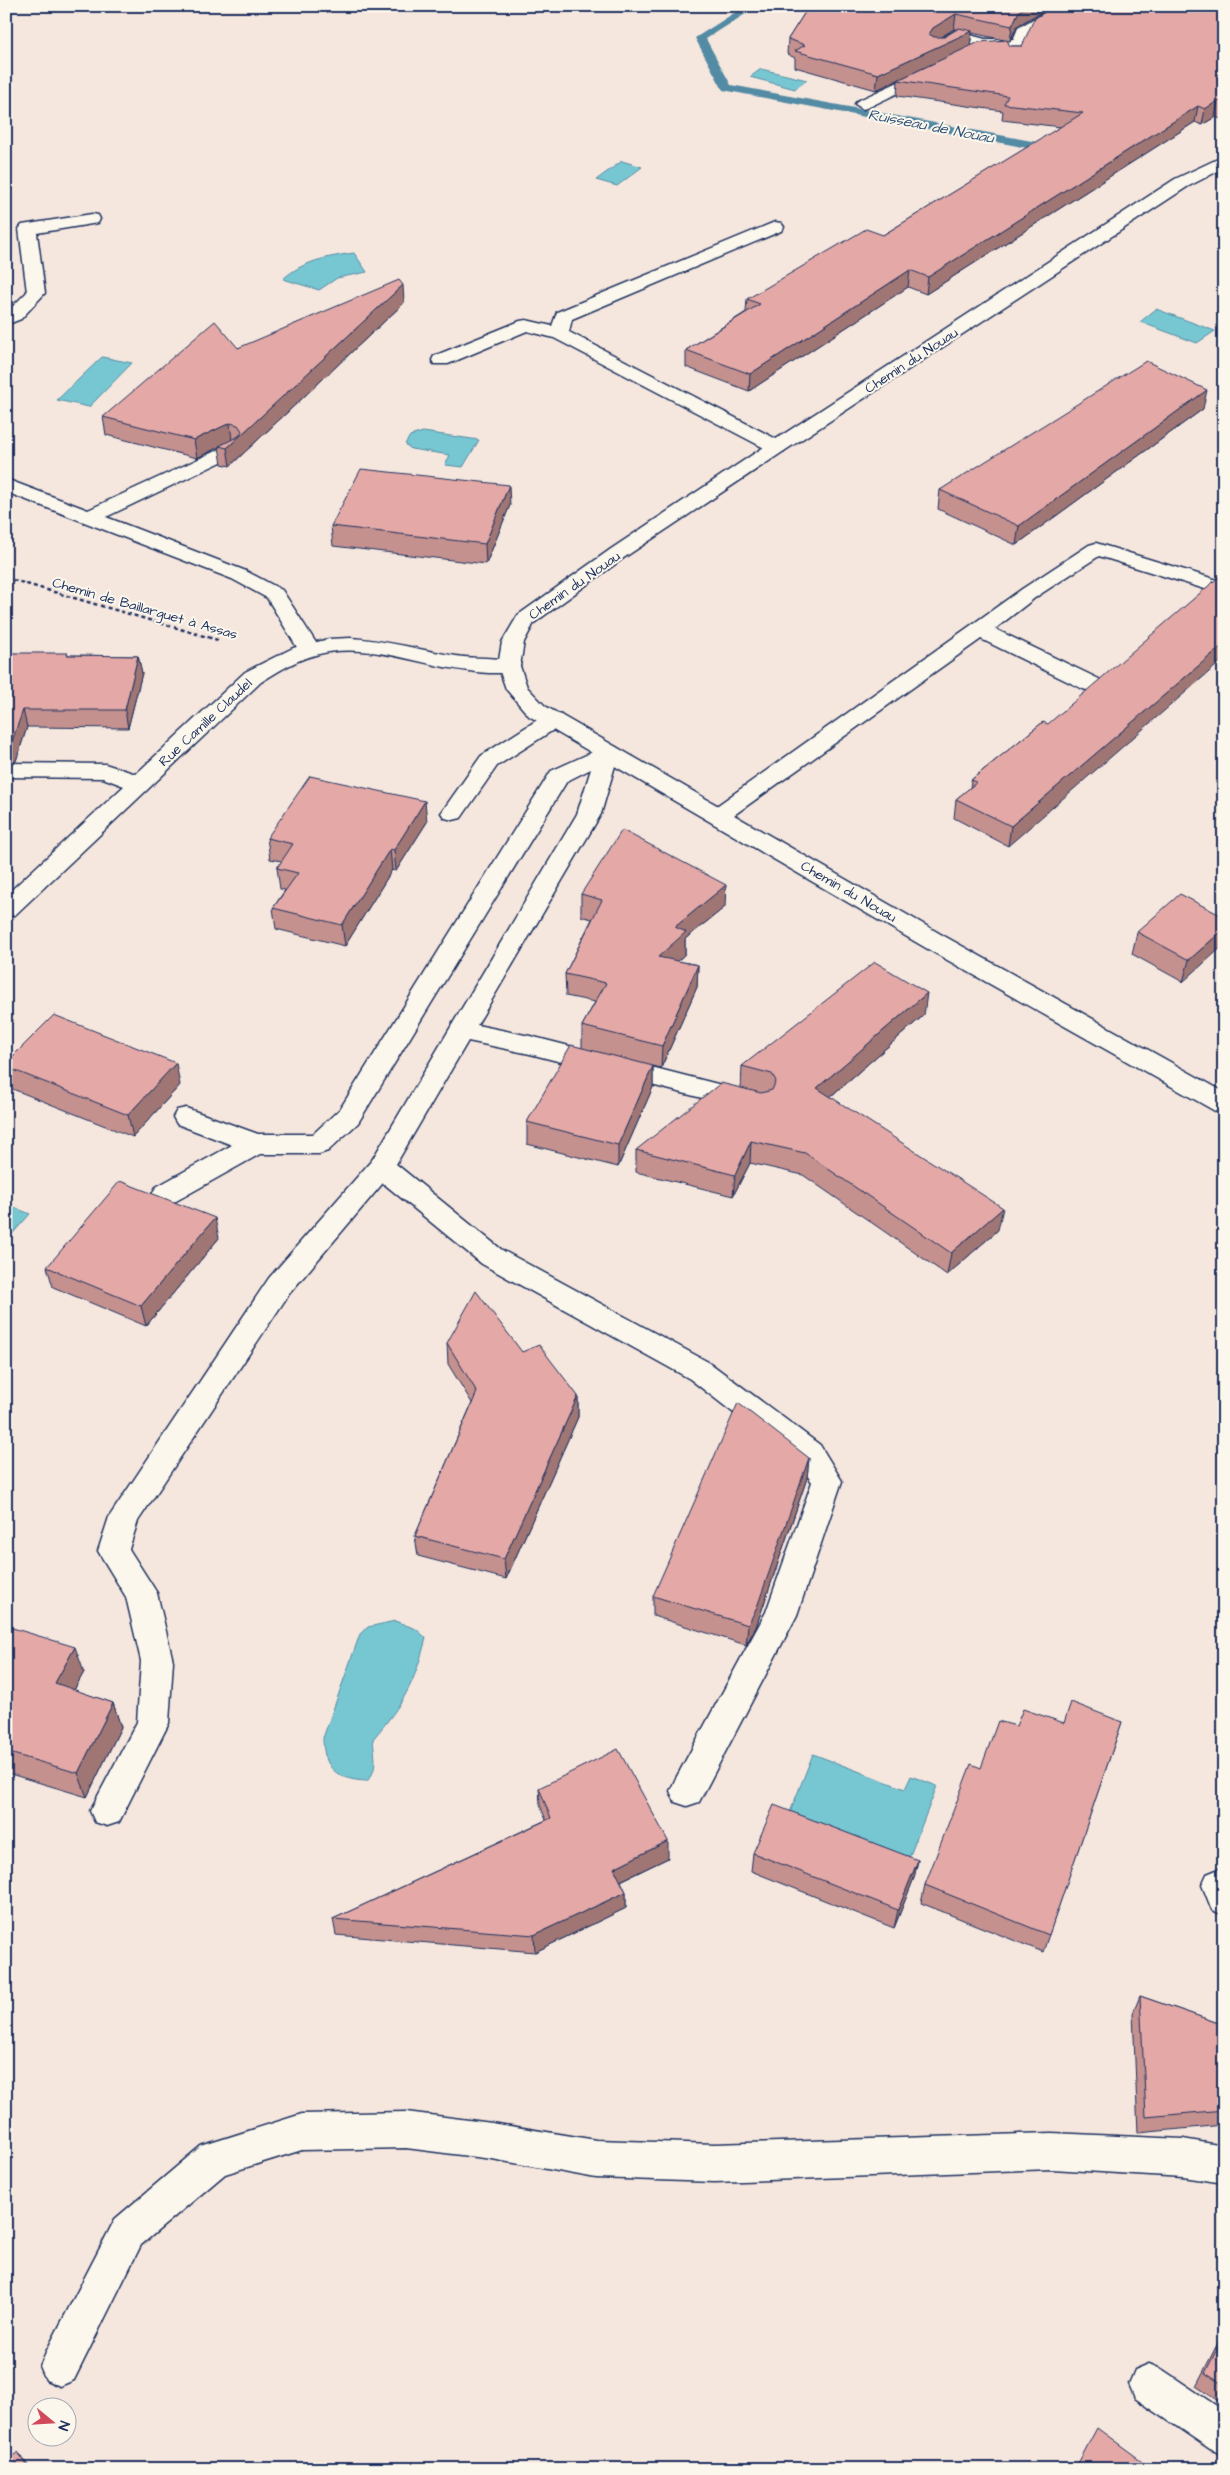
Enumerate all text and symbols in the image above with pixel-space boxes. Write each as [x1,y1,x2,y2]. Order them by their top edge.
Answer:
water label: Ruisseau de Nouau [866,104,997,149]
street label: Chemin du Nouau [861,323,962,399]
street label: Chemin du Nouau [525,547,625,625]
street label: Chemin de Baillarguet à Assas [50,573,240,645]
street label: Rue Camille Claudel [155,674,257,771]
street label: Chemin du Nouau [797,856,900,928]
north arrow [28,2398,78,2448]
text: N [52,2418,74,2433]

